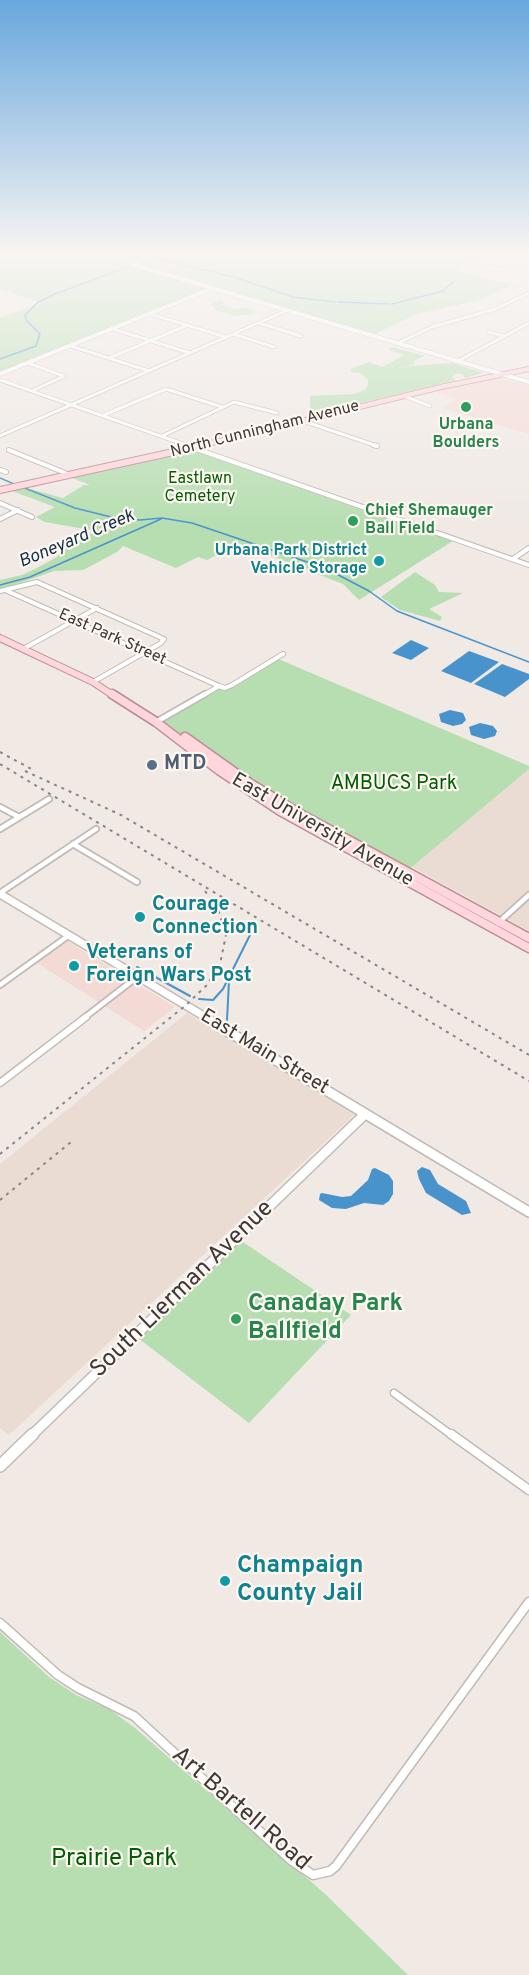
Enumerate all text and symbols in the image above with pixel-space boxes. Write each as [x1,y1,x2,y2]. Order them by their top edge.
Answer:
street label: North Cunningham Avenue [169,397,361,463]
marker: Urbana Boulders [459,400,473,414]
place label: Urbana Boulders [433,416,499,454]
park label: Eastlawn Cemetery [165,470,235,508]
place label: Chief Shemauger Ball Field [365,502,493,540]
water label: Boneyard Creek [16,506,138,574]
marker: Chief Shemauger Ball Field [346,514,360,528]
place label: Urbana Park District Vehicle Storage [215,542,367,580]
marker: Urbana Park District Vehicle Storage [372,554,386,568]
street label: East Park Street [55,606,169,670]
place label: MTD [164,753,206,777]
marker: MTD [145,758,159,772]
street label: East University Avenue [227,769,417,893]
park label: AMBUCS Park [331,773,457,797]
place label: Courage Connection [152,894,258,941]
marker: Courage Connection [133,910,147,924]
place label: Veterans of Foreign Wars Post [86,942,252,989]
marker: Veterans of Foreign Wars Post [67,959,81,973]
street label: East Main Street [195,1005,333,1101]
street label: South Lierman Avenue [86,1195,280,1385]
place label: Canaday Park Ballfield [248,1291,403,1347]
marker: Canaday Park Ballfield [229,1312,243,1326]
place label: Champaign County Jail [237,1553,363,1609]
marker: Champaign County Jail [218,1574,232,1588]
street label: Art Bartell Road [165,1742,315,1878]
park label: Prairie Park [51,1846,177,1874]

